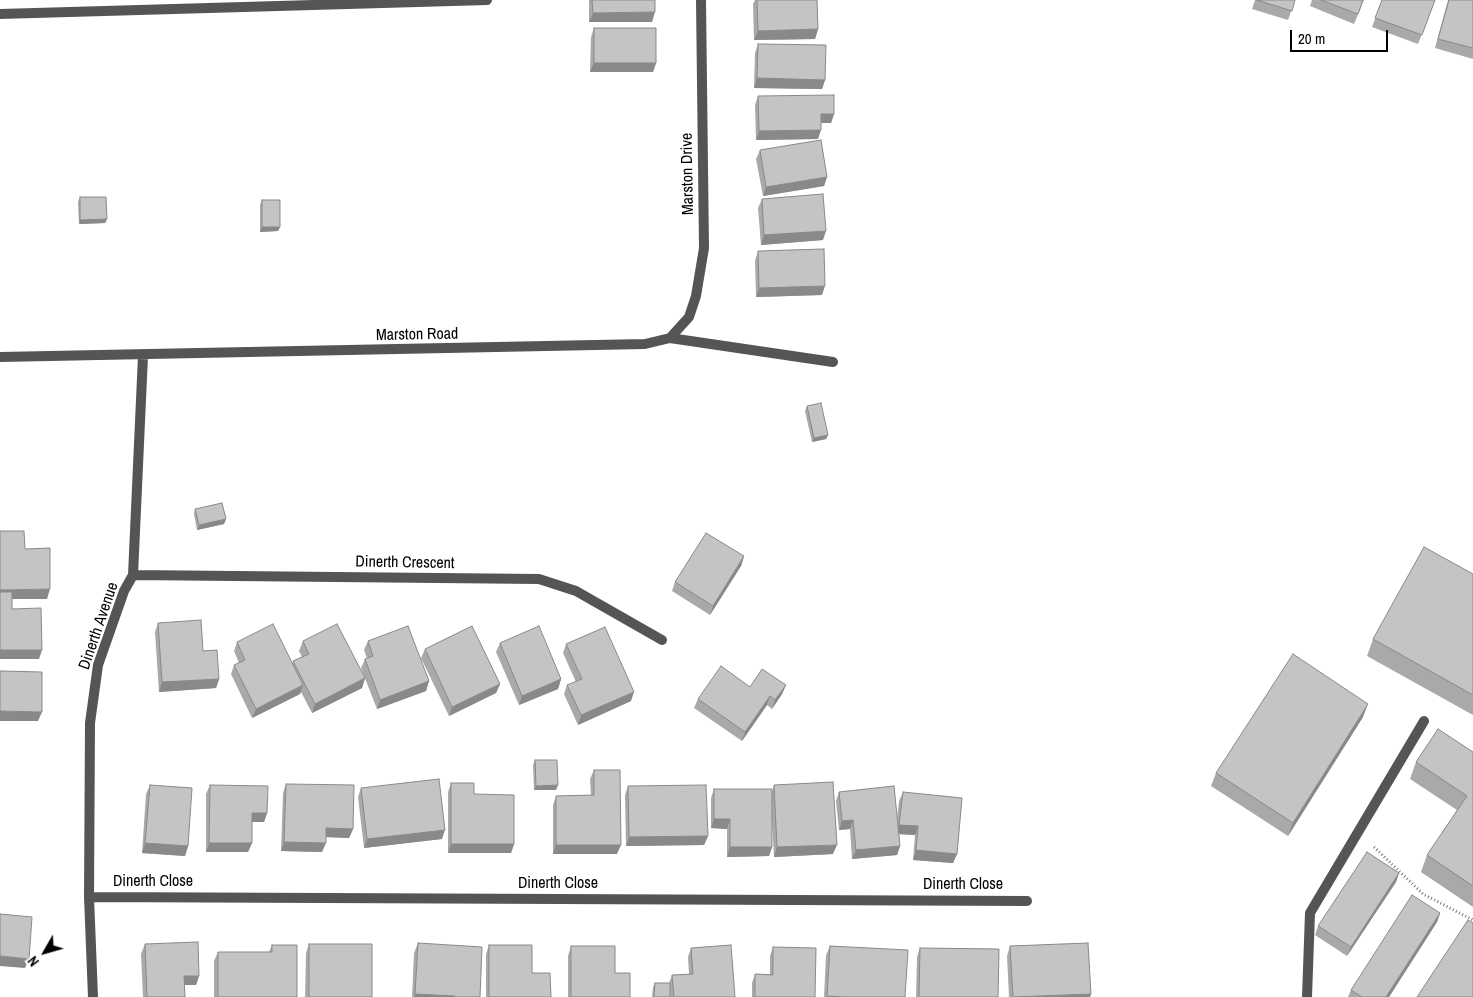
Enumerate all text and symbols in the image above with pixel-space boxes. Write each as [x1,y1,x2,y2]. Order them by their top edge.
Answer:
scale bar [1293,20,1390,52]
text: 20 m [1298,28,1325,49]
street label: Marston Drive [678,133,698,215]
street label: Marston Road [376,325,458,345]
street label: Dinerth Crescent [355,553,455,573]
street label: Dinerth Avenue [75,580,123,672]
street label: Dinerth Close [113,872,193,892]
street label: Dinerth Close [518,874,598,894]
street label: Dinerth Close [923,875,1003,895]
north arrow [20,927,70,977]
text: N [24,952,43,970]

